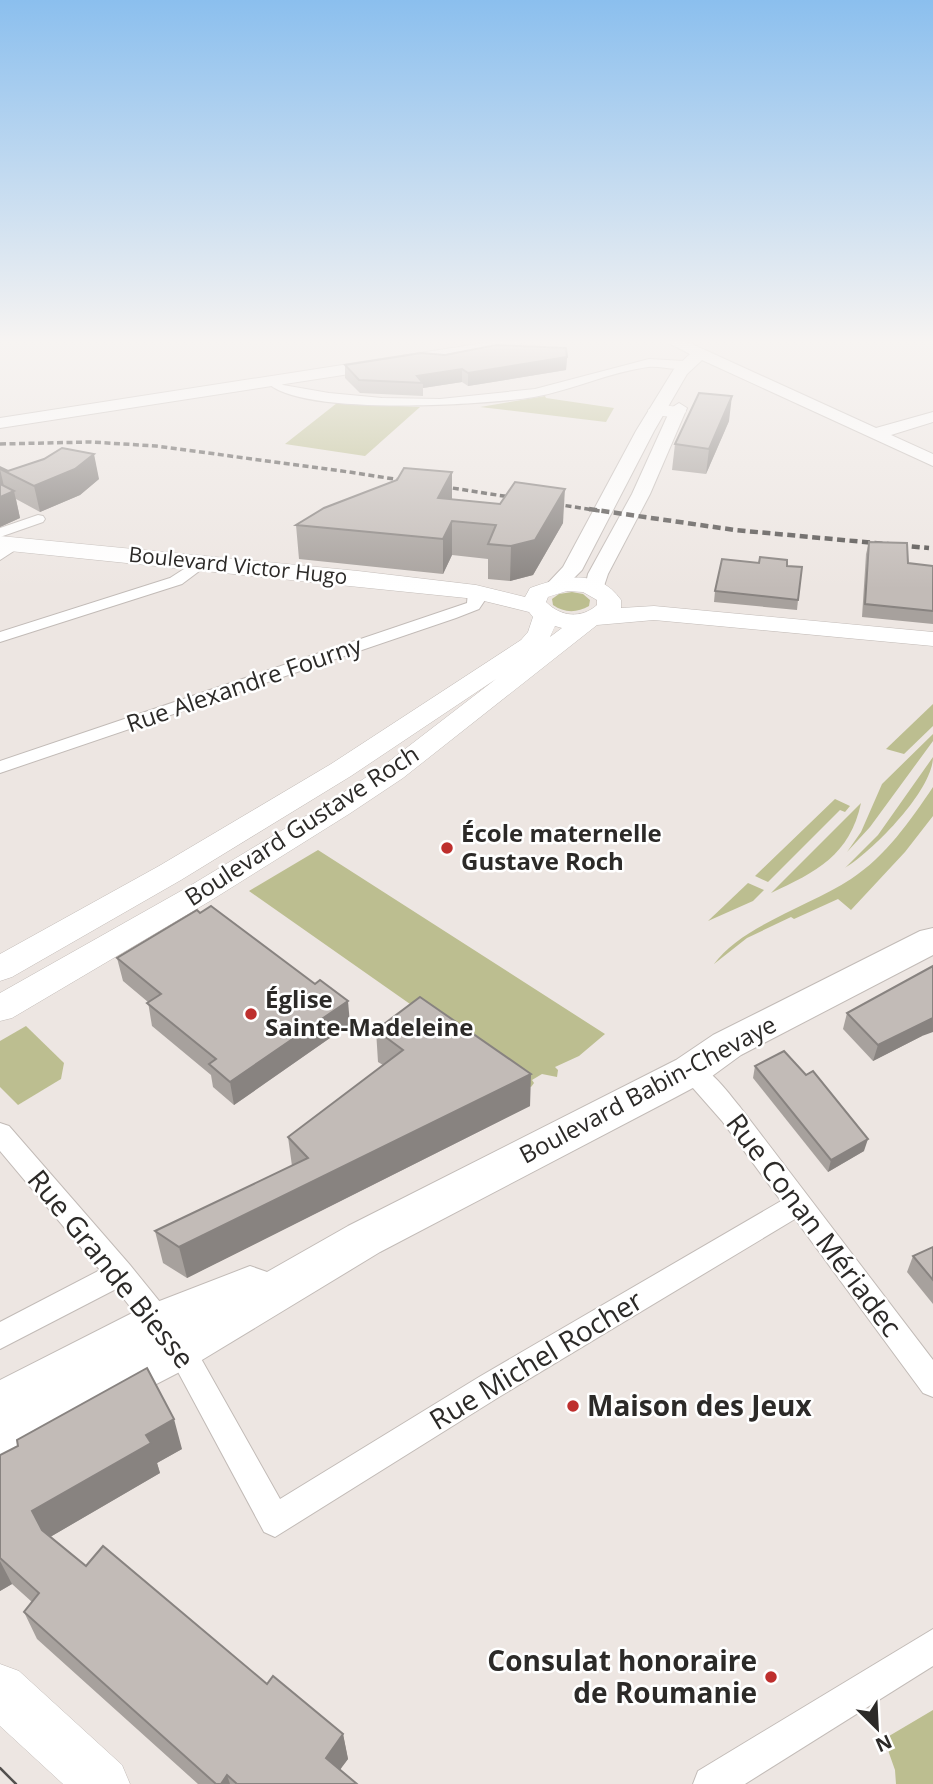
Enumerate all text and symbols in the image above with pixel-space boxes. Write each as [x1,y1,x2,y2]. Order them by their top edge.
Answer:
street label: Boulevard Victor Hugo [127,540,349,590]
street label: Rue Alexandre Fourny [121,627,367,739]
street label: Boulevard Gustave Roch [178,737,425,913]
place label: École maternelle Gustave Roch [461,816,662,877]
marker: École maternelle Gustave Roch [439,840,455,856]
place label: Église Sainte-Madeleine [265,982,473,1043]
marker: Église Sainte-Madeleine [243,1006,259,1022]
street label: Boulevard Babin-Chevaye [513,1007,781,1170]
street label: Rue Conan Mériadec [718,1105,911,1344]
street label: Rue Grande Biesse [20,1161,204,1376]
street label: Rue Michel Rocher [422,1280,650,1438]
place label: Maison des Jeux [587,1386,812,1424]
marker: Maison des Jeux [565,1398,581,1414]
place label: Consulat honoraire de Roumanie [487,1641,757,1711]
marker: Consulat honoraire de Roumanie [763,1669,779,1685]
north arrow [842,1693,912,1763]
text: N [872,1729,896,1759]

